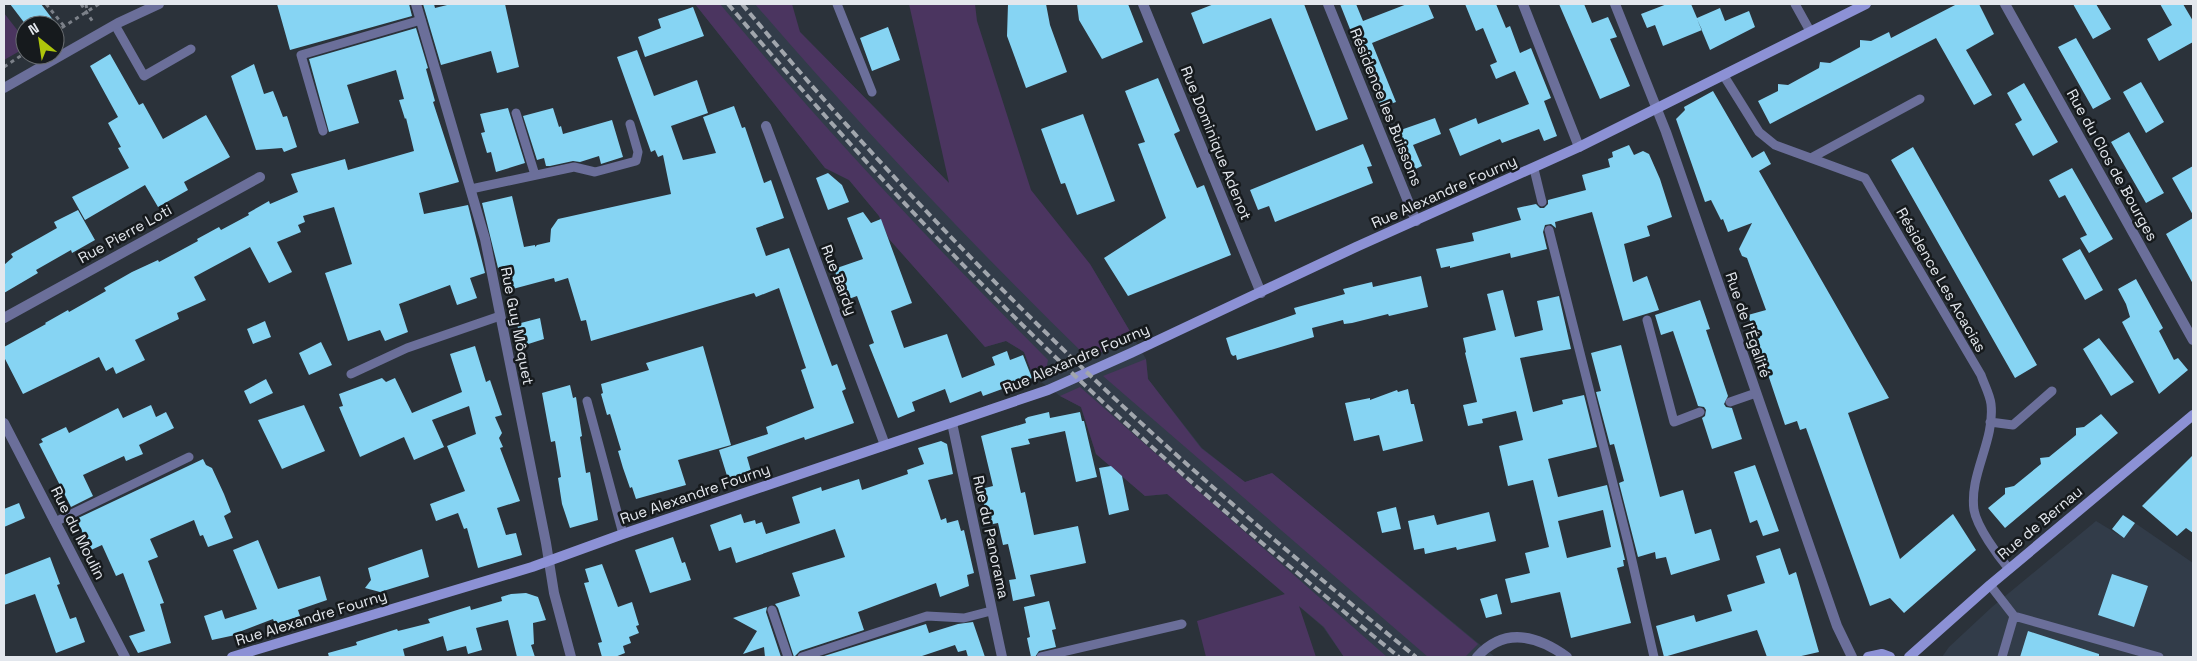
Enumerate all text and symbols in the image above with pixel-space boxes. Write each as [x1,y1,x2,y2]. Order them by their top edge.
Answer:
north arrow [15,15,65,65]
text: N [25,19,42,39]
street label: Résidence les Buissons [1346,25,1427,189]
street label: Rue Dominique Adenot [1177,63,1256,223]
street label: Rue du Clos de Bourges [2063,85,2162,244]
street label: Rue Alexandre Fourny [1368,151,1520,232]
street label: Rue Pierre Loti [74,200,175,267]
street label: Résidence Les Acacias [1892,204,1991,356]
street label: Rue Bardy [817,242,862,318]
street label: Rue Guy Môquet [497,265,538,387]
street label: Rue de l'Égalité [1721,269,1776,380]
street label: Rue Alexandre Fourny [1000,319,1152,398]
street label: Rue Alexandre Fourny [617,459,772,528]
street label: Rue du Panorama [969,474,1014,601]
street label: Rue de Bernau [1993,482,2086,564]
street label: Rue du Moulin [47,483,110,583]
street label: Rue Alexandre Fourny [233,585,389,650]

